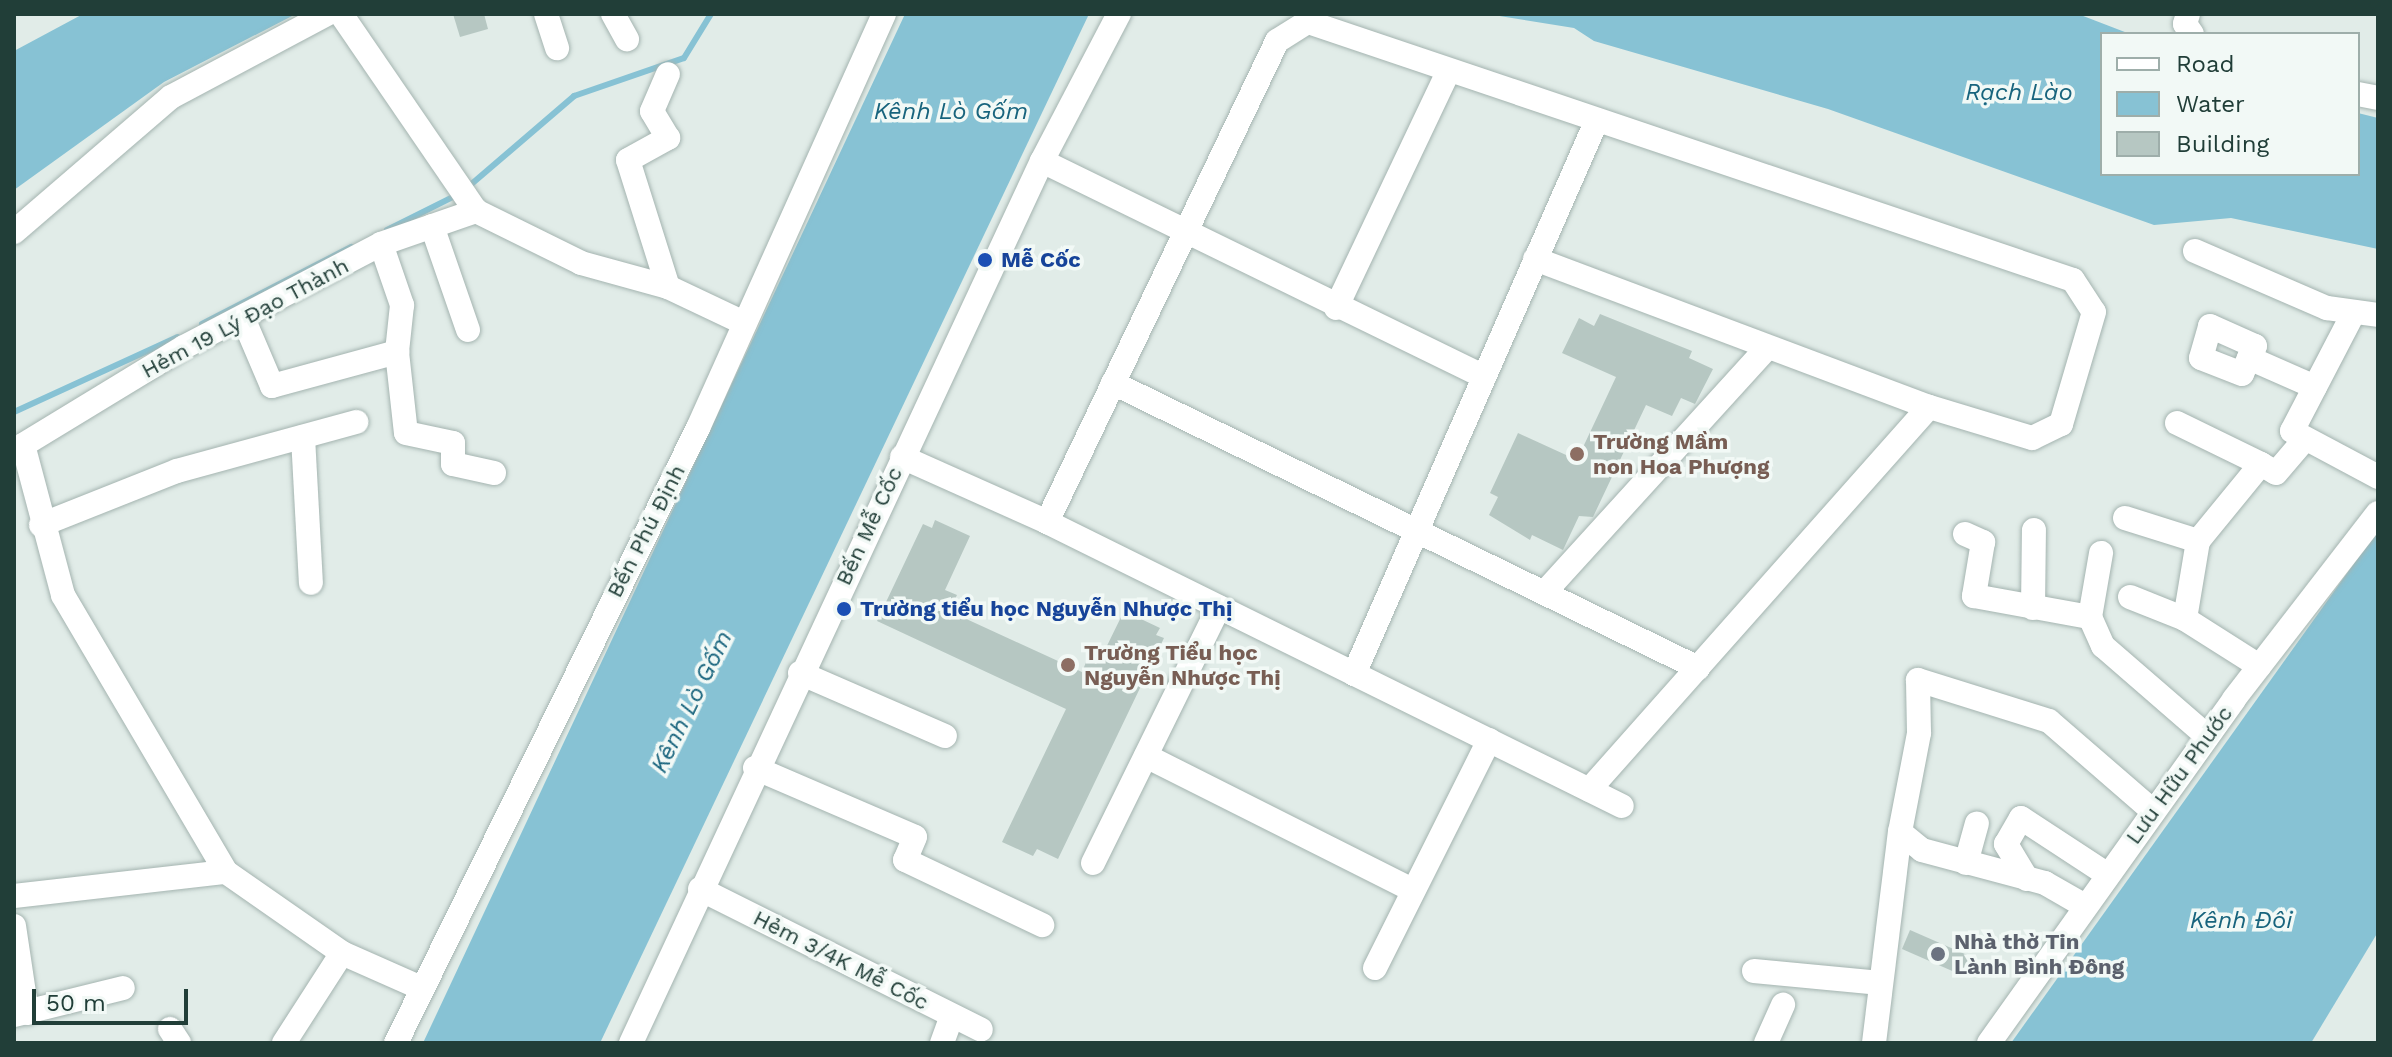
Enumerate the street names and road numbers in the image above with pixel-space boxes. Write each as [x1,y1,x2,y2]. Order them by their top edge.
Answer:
street label: Hẻm 19 Lý Đạo Thành [136,252,354,384]
street label: Bến Phú Định [601,460,691,602]
street label: Bến Mễ Cốc [830,463,908,589]
street label: Lưu Hữu Phước [2120,701,2238,849]
street label: Hẻm 3/4K Mễ Cốc [749,904,933,1016]

